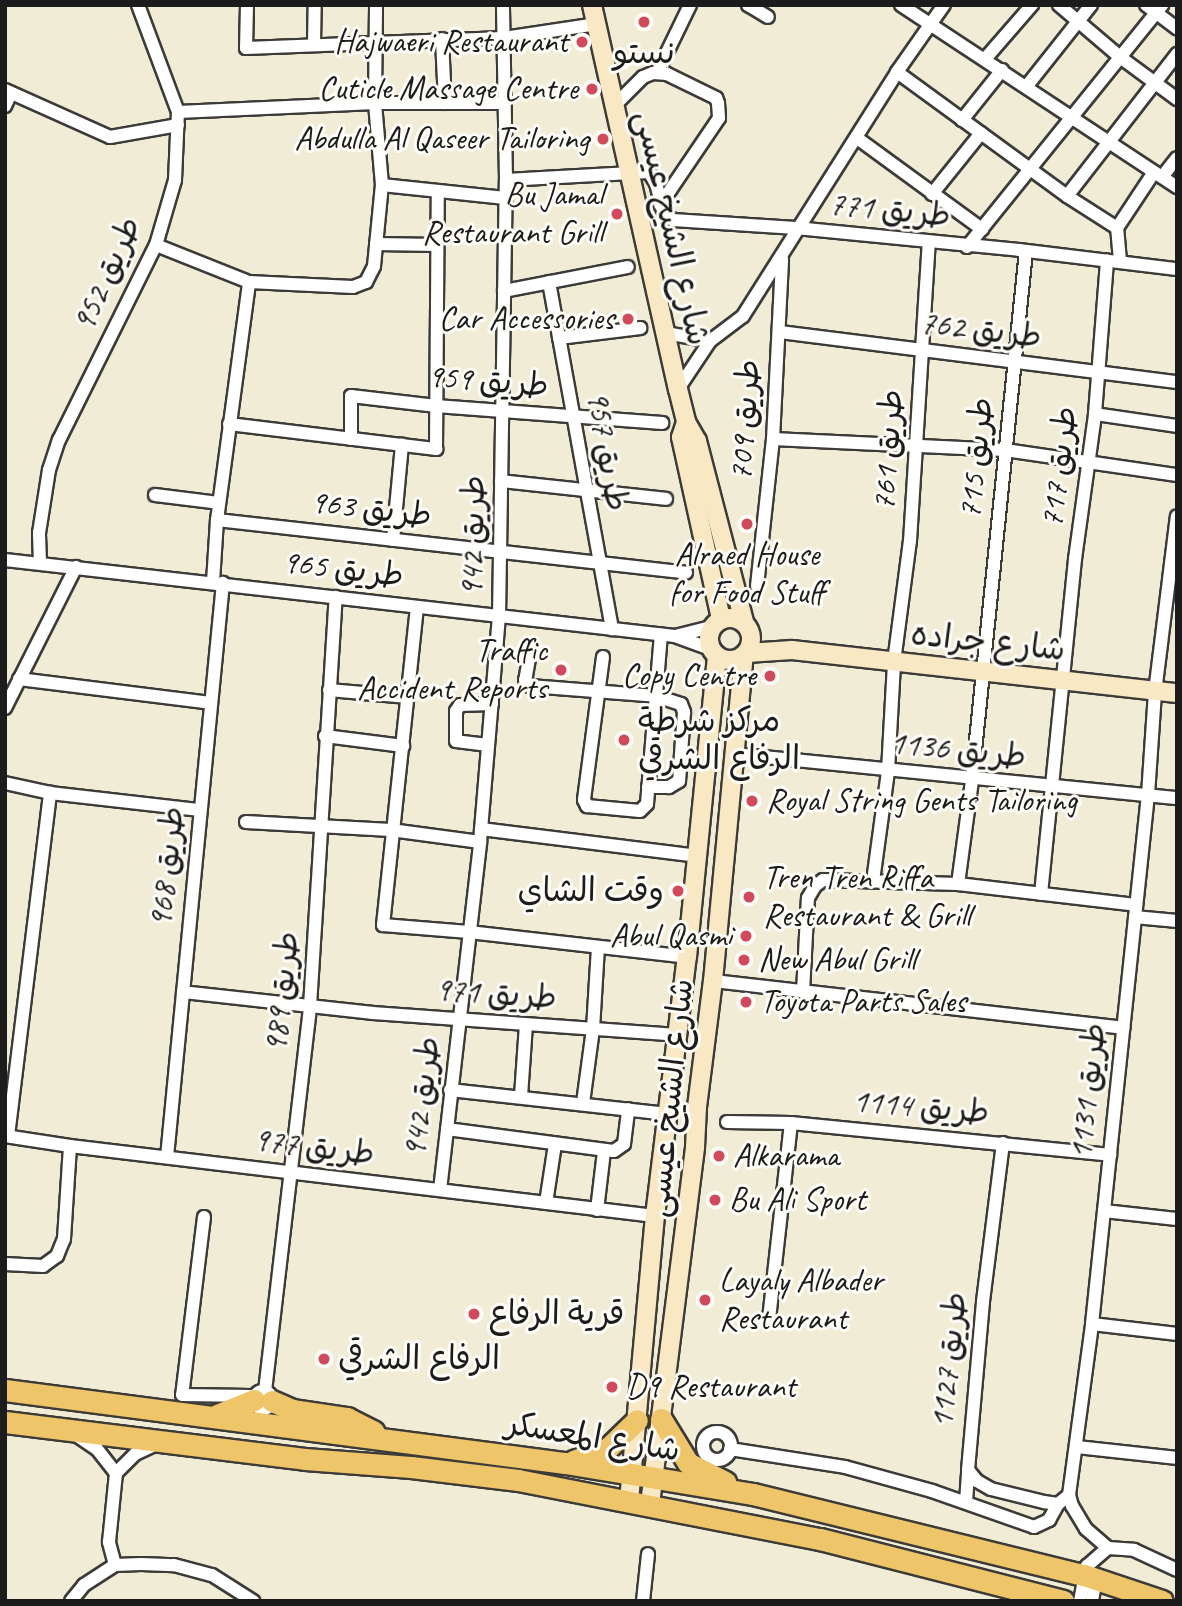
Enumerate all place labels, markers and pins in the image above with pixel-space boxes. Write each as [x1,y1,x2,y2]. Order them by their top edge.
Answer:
marker: نستو [636,14,652,30]
place label: Hajwaeri Restaurant [333,22,568,62]
place label: نستو [613,33,675,73]
marker: Hajwaeri Restaurant [574,34,590,50]
place label: Cuticle Massage Centre [319,69,578,109]
marker: Cuticle Massage Centre [584,81,600,97]
place label: Abdulla Al Qaseer Tailoring [292,119,589,159]
marker: Abdulla Al Qaseer Tailoring [595,131,611,147]
place label: Bu Jamal Restaurant Grill [422,175,603,253]
marker: Bu Jamal Restaurant Grill [609,206,625,222]
place label: Car Accessories [439,299,614,339]
marker: Car Accessories [620,311,636,327]
marker: Alraed House for Food Stuff [739,516,755,532]
place label: Alraed House for Food Stuff [669,535,825,613]
place label: Traffic Accident Reports [357,631,547,709]
place label: Copy Centre [622,656,756,696]
marker: Traffic Accident Reports [553,662,569,678]
marker: Copy Centre [762,668,778,684]
place label: مركز شرطة الرفاع الشرقي [638,701,800,779]
marker: مركز شرطة الرفاع الشرقي [616,732,632,748]
place label: Royal String Gents Tailoring [766,781,1079,821]
marker: Royal String Gents Tailoring [744,793,760,809]
place label: Tren Tren Riffa Restaurant & Grill [763,858,971,936]
place label: وقت الشاي [517,871,664,911]
marker: وقت الشاي [670,883,686,899]
marker: Tren Tren Riffa Restaurant & Grill [741,889,757,905]
place label: Abul Qasmi [607,916,732,956]
marker: Abul Qasmi [738,928,754,944]
place label: New Abul Grill [758,940,916,980]
marker: New Abul Grill [736,952,752,968]
place label: Toyota Parts Sales [760,982,967,1022]
marker: Toyota Parts Sales [738,994,754,1010]
place label: Alkarama [733,1136,839,1176]
marker: Alkarama [711,1148,727,1164]
place label: Bu Ali Sport [729,1180,866,1220]
marker: Bu Ali Sport [707,1192,723,1208]
place label: Layaly Albader Restaurant [719,1261,883,1339]
marker: Layaly Albader Restaurant [697,1292,713,1308]
place label: قرية الرفاع [488,1294,624,1334]
marker: قرية الرفاع [466,1306,482,1322]
place label: الرفاع الشرقي [338,1339,500,1379]
marker: الرفاع الشرقي [316,1351,332,1367]
place label: D9 Restaurant [626,1367,796,1407]
marker: D9 Restaurant [604,1379,620,1395]

